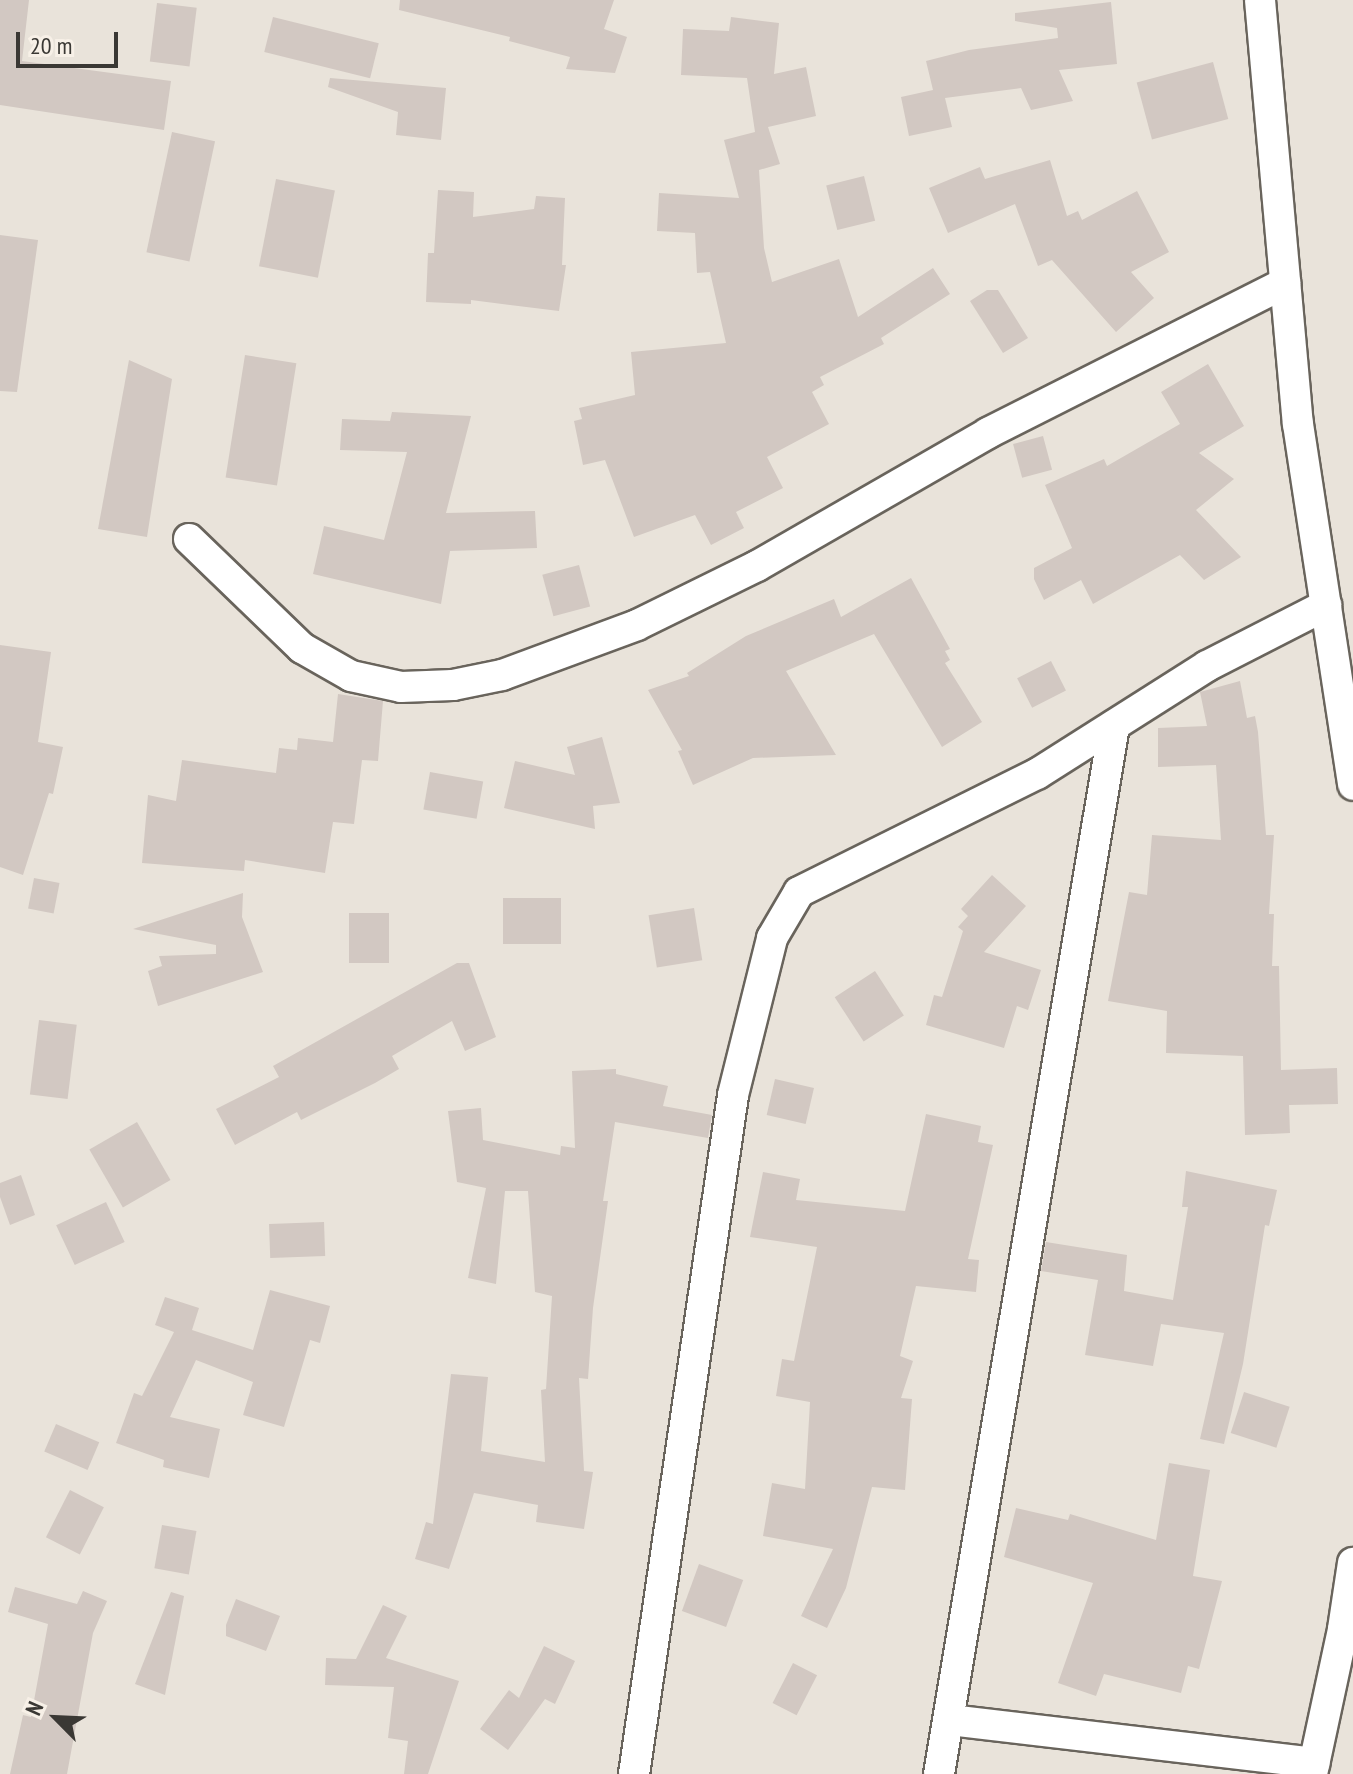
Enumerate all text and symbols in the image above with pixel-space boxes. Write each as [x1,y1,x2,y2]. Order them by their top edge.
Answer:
scale bar [20,16,122,66]
text: 20 m [30,30,72,61]
north arrow [16,1678,96,1758]
text: N [19,1697,49,1719]

